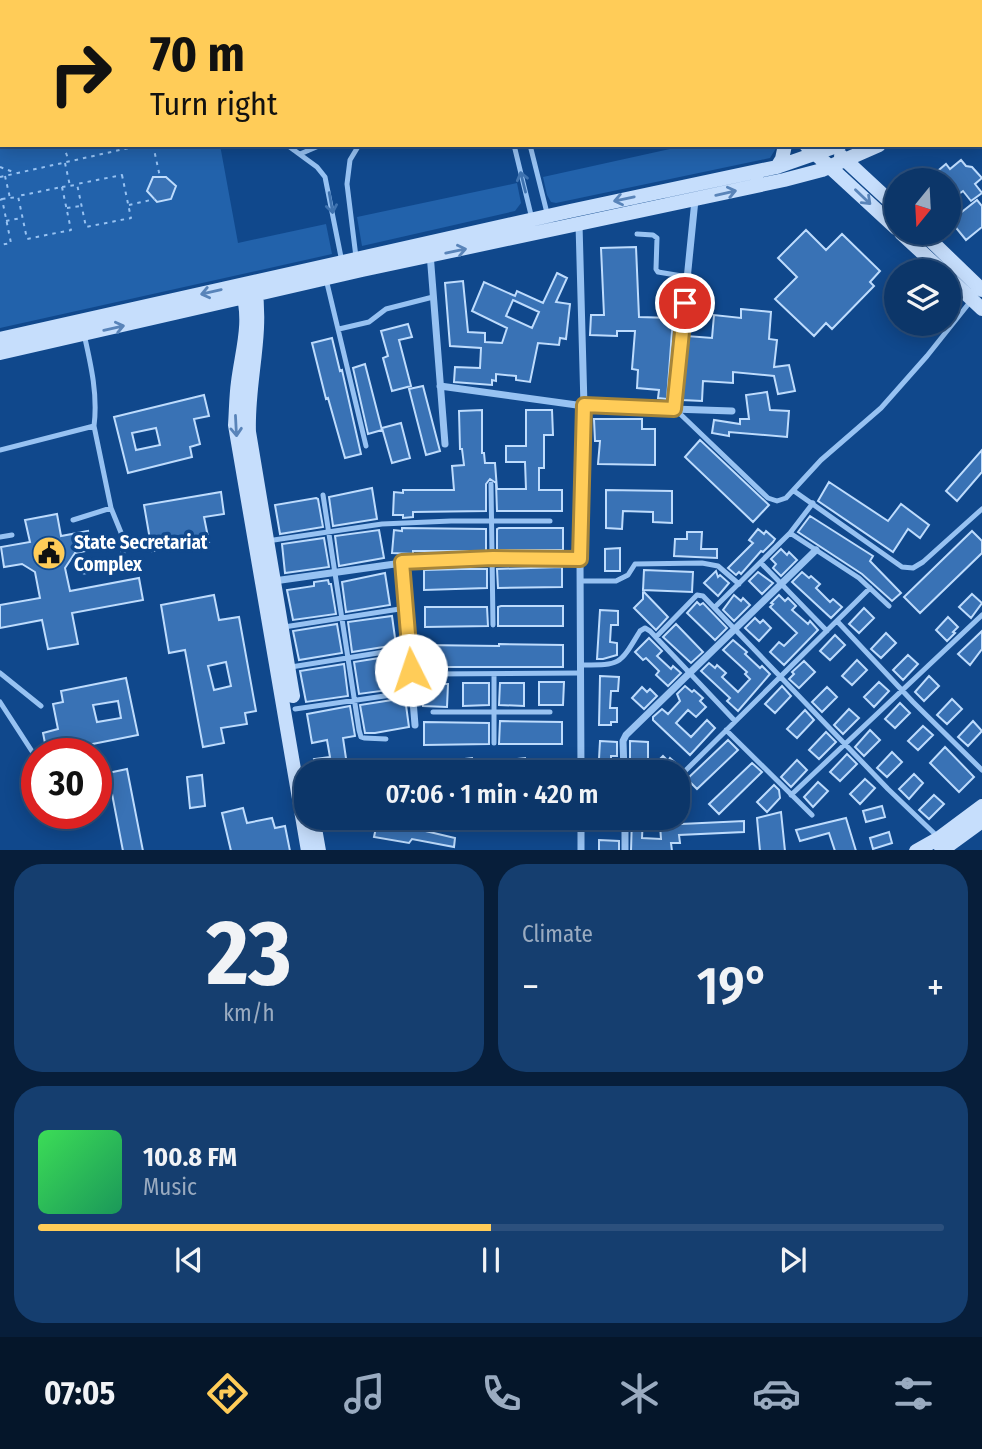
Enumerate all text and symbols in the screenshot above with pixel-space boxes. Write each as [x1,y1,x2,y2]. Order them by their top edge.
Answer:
text: 70 m [150,25,245,84]
icon: right [35,28,126,119]
text: Turn right [150,85,277,123]
north arrow [884,168,961,245]
map controls [884,168,961,336]
one-way arrow [516,171,529,194]
one-way arrow [714,186,737,199]
one-way arrow [854,189,872,205]
one-way arrow [325,191,338,214]
one-way arrow [613,193,636,207]
one-way arrow [444,243,467,257]
button: layers [884,259,961,336]
pin [655,273,715,333]
icon: arrive [666,284,704,322]
one-way arrow [200,286,223,299]
one-way arrow [102,320,125,334]
one-way arrow [230,414,243,437]
place label: State Secretariat Complex [74,531,208,576]
public building icon: State Secretariat Complex [30,534,68,572]
position arrow [374,633,448,707]
speed limit sign: 30 [21,738,112,829]
text: 07:06 · 1 min · 420 m [386,779,598,810]
text: 23 [206,899,292,1008]
text: Climate [522,920,593,948]
text: 19° [697,955,769,1018]
text: − [522,964,539,1010]
text: + [927,964,944,1010]
text: km/h [223,999,275,1027]
text: 100.8 FM [143,1142,237,1173]
text: Music [143,1173,197,1201]
icon: previous [170,1241,208,1279]
icon: pause [472,1241,510,1279]
icon: next [774,1241,812,1279]
icon: directions [203,1369,252,1418]
icon: music [340,1369,389,1418]
icon: phone [477,1369,526,1418]
icon: climate [615,1369,664,1418]
icon: car [752,1369,801,1418]
icon: filters [889,1369,938,1418]
text: 07:05 [44,1374,115,1412]

